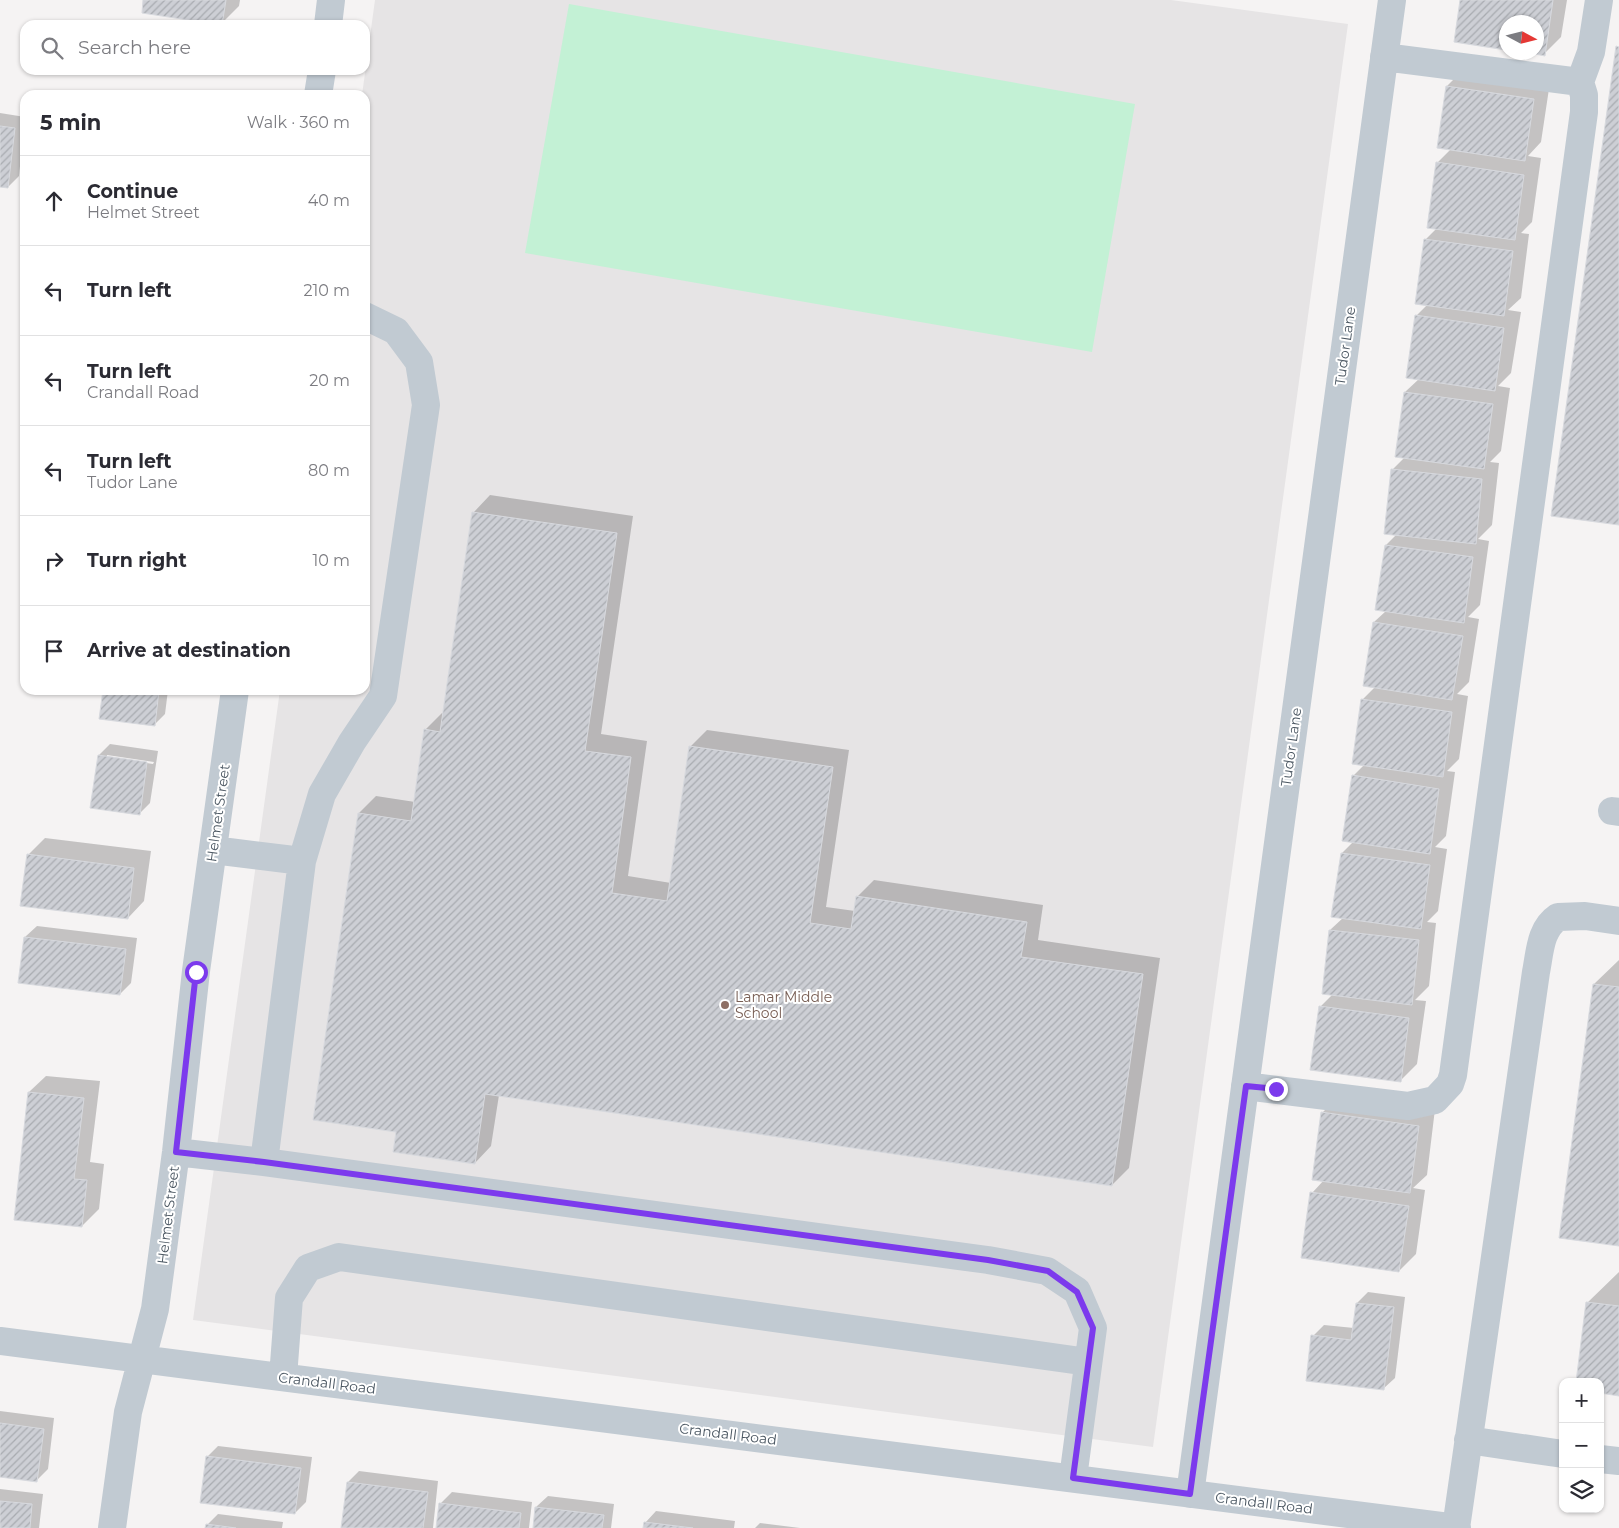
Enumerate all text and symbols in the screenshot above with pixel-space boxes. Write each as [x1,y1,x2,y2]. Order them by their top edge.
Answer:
north arrow [1499,15,1544,60]
search box [20,20,370,75]
icon: search [38,34,66,62]
text: Search here [78,36,191,59]
text: 5 min [40,110,101,135]
text: Walk · 360 m [247,113,350,132]
text: Continue [87,180,178,203]
icon: ahead [40,187,68,215]
text: 40 m [308,191,350,210]
text: Helmet Street [87,203,200,222]
icon: left [40,277,68,305]
text: Turn left [87,279,172,302]
text: 210 m [303,281,350,300]
street label: Tudor Lane [1331,306,1359,386]
text: Turn left [87,360,172,383]
icon: left [40,367,68,395]
text: 20 m [309,371,350,390]
text: Crandall Road [87,383,199,402]
text: Turn left [87,450,172,473]
icon: left [40,457,68,485]
text: 80 m [308,461,350,480]
text: Tudor Lane [87,473,178,492]
icon: right [40,547,68,575]
text: Turn right [87,549,187,572]
text: 10 m [312,551,350,570]
icon: arrive [40,637,68,665]
text: Arrive at destination [87,639,291,662]
street label: Tudor Lane [1277,707,1305,787]
street label: Helmet Street [202,763,234,863]
route start [185,961,208,984]
place label: Lamar Middle School [735,988,832,1022]
marker: Lamar Middle School [719,999,731,1011]
route end [1265,1078,1288,1101]
street label: Helmet Street [153,1165,183,1265]
street label: Crandall Road [277,1368,377,1398]
map controls [1559,1378,1604,1513]
button: + [1559,1378,1604,1423]
street label: Crandall Road [678,1419,778,1449]
button: − [1559,1423,1604,1468]
button: layers [1559,1468,1604,1513]
street label: Crandall Road [1214,1488,1314,1518]

